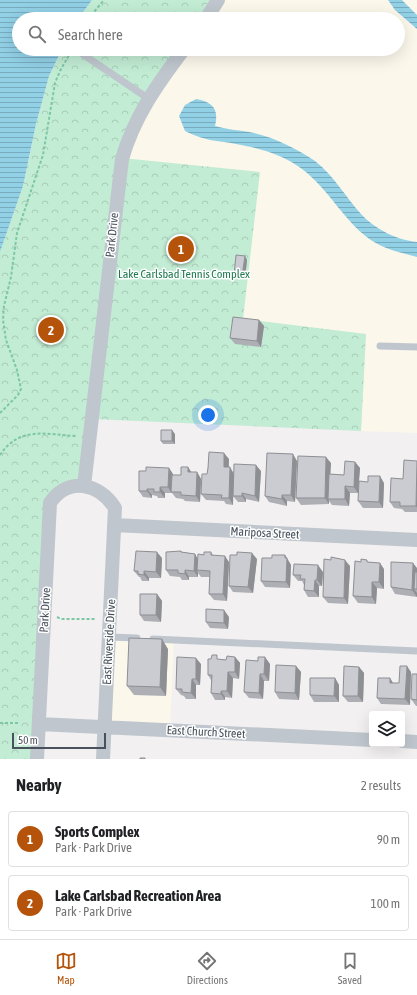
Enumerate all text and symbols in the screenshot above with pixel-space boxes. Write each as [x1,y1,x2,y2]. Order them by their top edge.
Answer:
search box [12,12,405,56]
icon: search [26,23,48,45]
text: Search here [58,26,123,43]
street label: Park Drive [103,212,121,258]
pin: 1 [168,234,194,264]
park label: Lake Carlsbad Tennis Complex [118,267,250,281]
pin: 2 [38,315,64,345]
your location [198,405,218,425]
street label: Mariposa Street [230,524,300,542]
street label: Park Drive [37,587,53,633]
street label: East Riverside Drive [100,599,118,685]
map controls [369,711,405,747]
button: layers [369,711,405,747]
street label: East Church Street [166,723,246,741]
scale bar [12,731,106,750]
text: 50 m [18,734,38,746]
text: Nearby [16,775,62,795]
text: 2 results [361,778,401,793]
text: Sports Complex [55,823,140,840]
text: 1 [27,832,33,847]
text: 90 m [377,832,400,847]
text: Park · Park Drive [55,840,132,855]
text: Lake Carlsbad Recreation Area [55,887,221,904]
text: 2 [27,896,33,911]
text: 100 m [371,896,400,911]
text: Park · Park Drive [55,904,132,919]
tab: Map [55,950,77,986]
tab: Directions [187,950,228,986]
tab: Saved [338,950,362,986]

